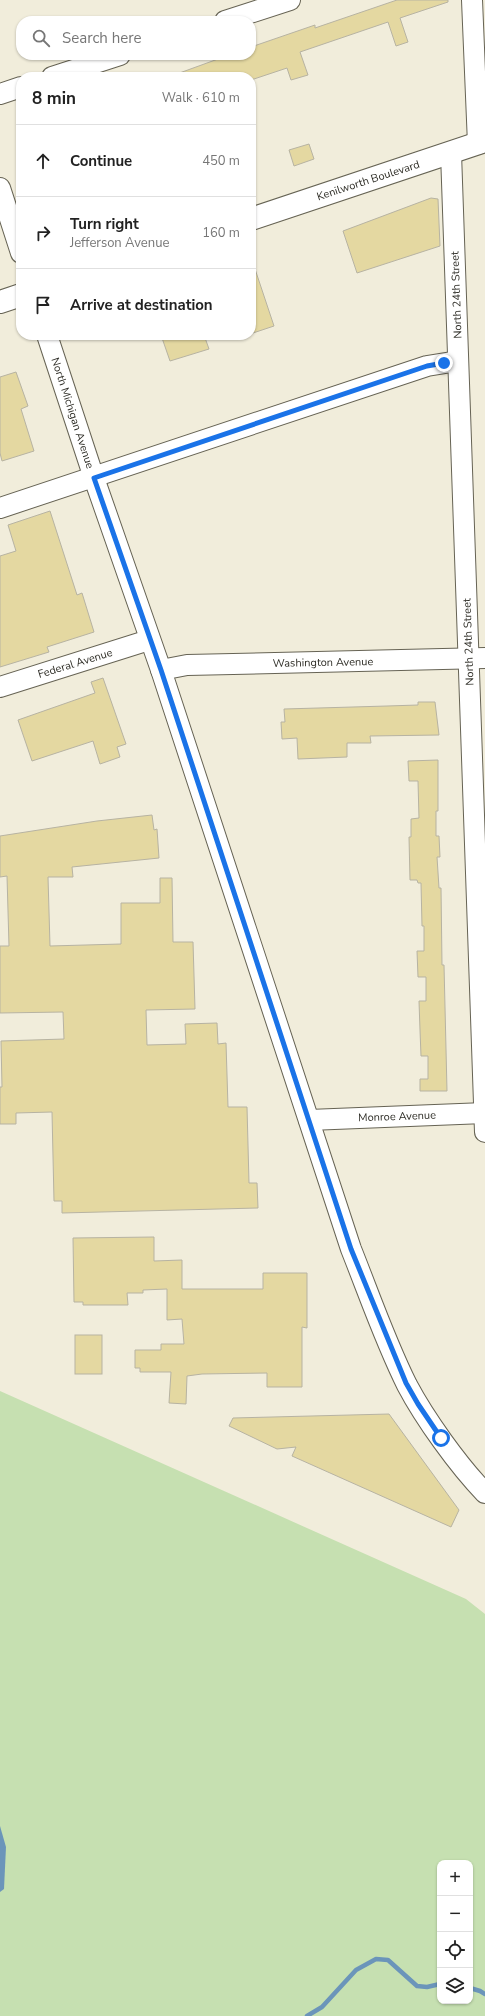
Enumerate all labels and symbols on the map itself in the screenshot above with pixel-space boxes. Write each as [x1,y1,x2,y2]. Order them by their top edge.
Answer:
street label: Kenilworth Boulevard [315,157,422,204]
street label: North 24th Street [447,251,466,339]
route end [435,354,453,372]
street label: North Michigan Avenue [47,356,98,471]
street label: North 24th Street [459,598,478,686]
street label: Federal Avenue [36,645,114,682]
street label: Washington Avenue [273,654,374,671]
street label: Monroe Avenue [358,1108,436,1125]
route start [432,1429,450,1447]

